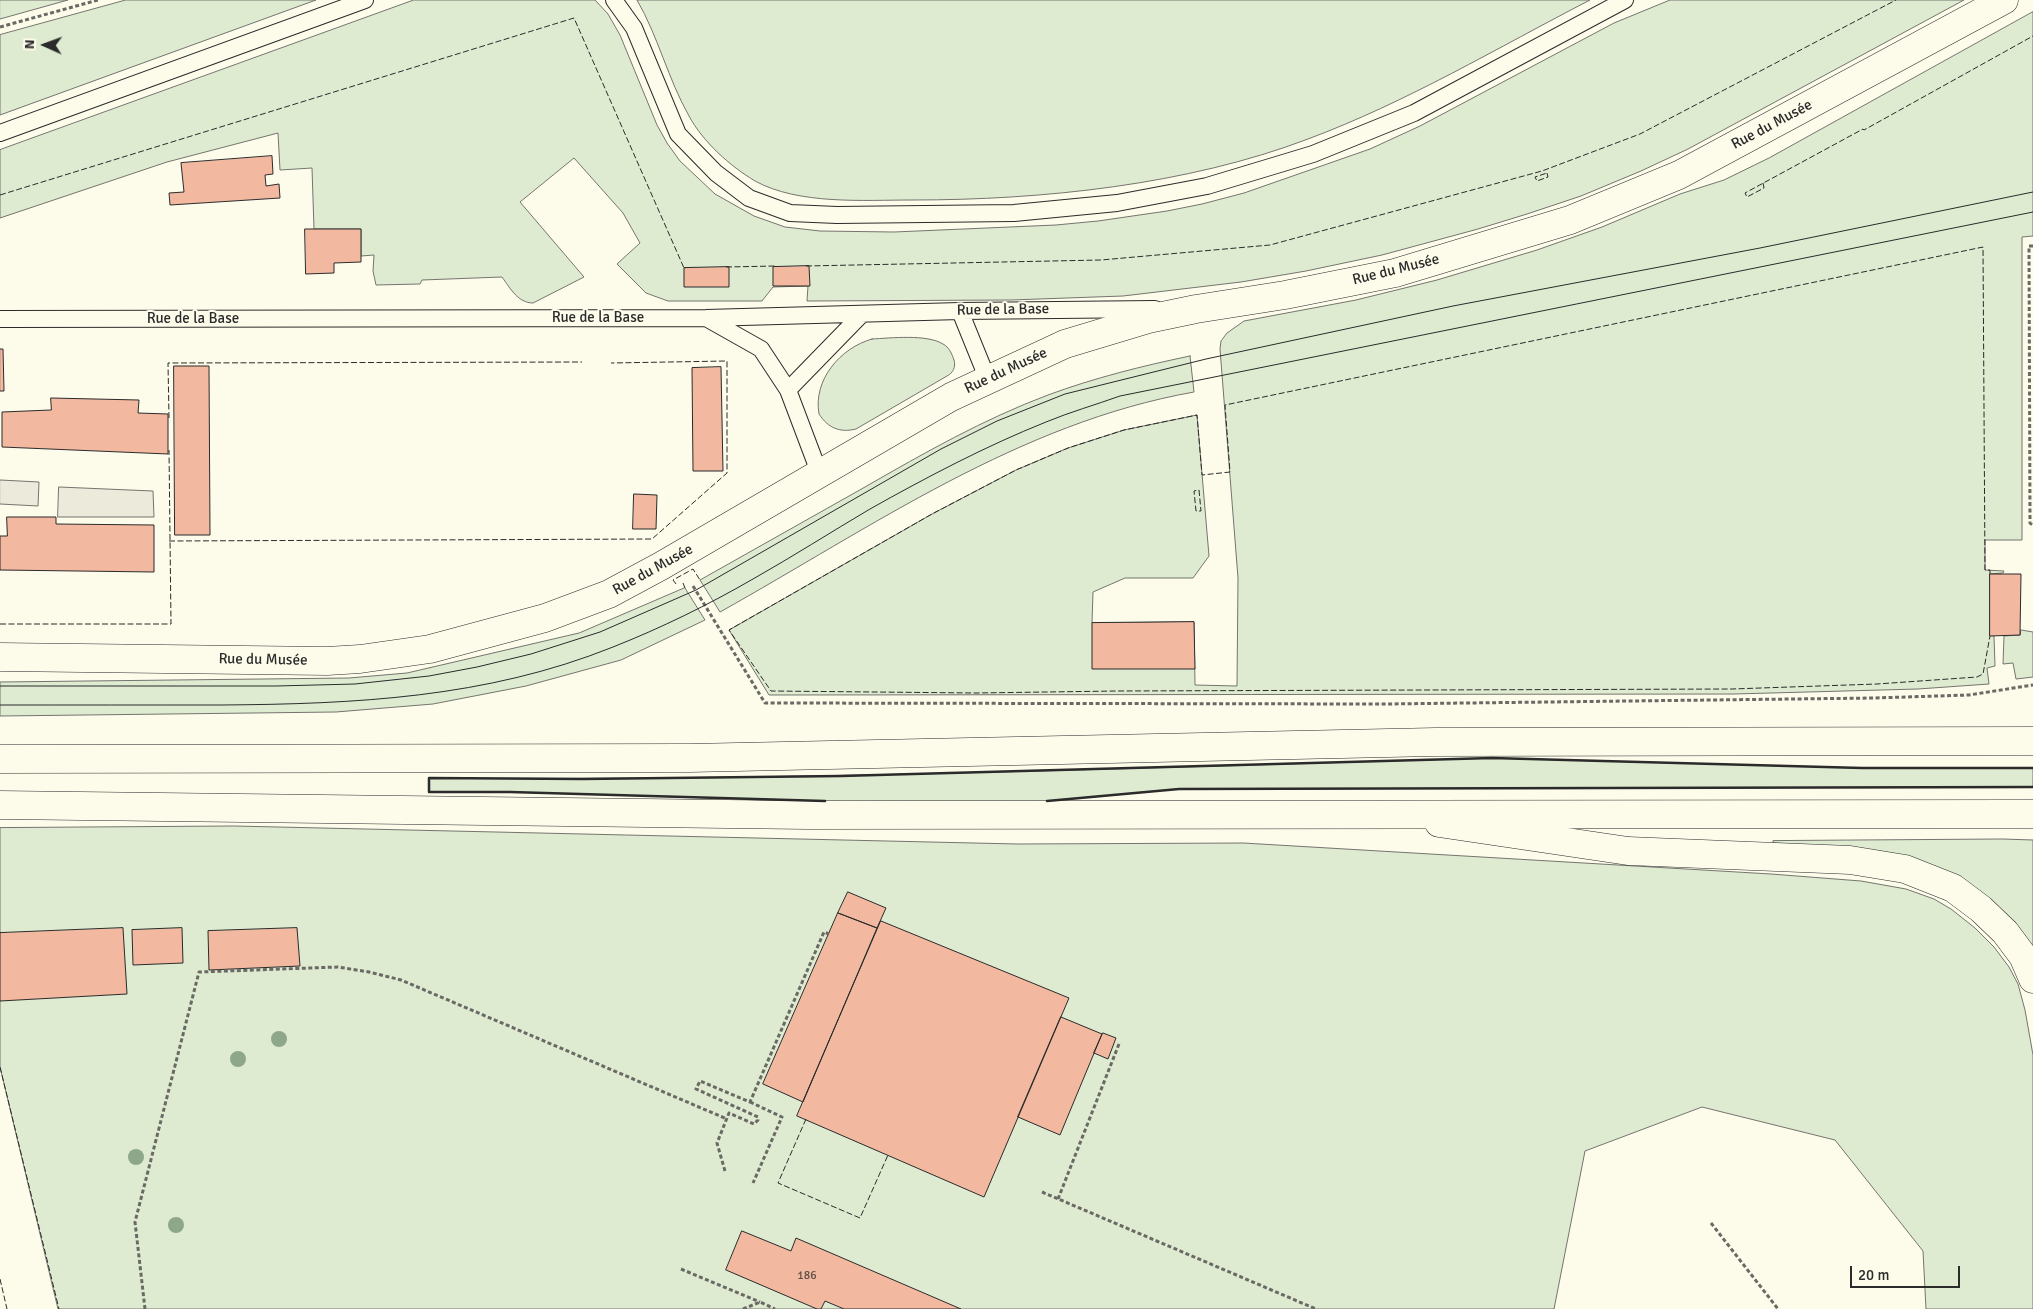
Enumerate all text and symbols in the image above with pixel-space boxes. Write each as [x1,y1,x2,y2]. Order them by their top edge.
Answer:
north arrow [20,20,70,70]
text: N [21,39,38,50]
street label: Rue du Musée [1728,96,1816,154]
street label: Rue du Musée [1351,251,1441,289]
street label: Rue de la Base [957,300,1049,320]
street label: Rue de la Base [552,309,644,327]
street label: Rue de la Base [147,310,239,328]
street label: Rue du Musée [962,344,1050,398]
street label: Rue du Musée [610,541,696,599]
street label: Rue du Musée [218,650,308,670]
scale bar [1853,1256,1963,1288]
text: 20 m [1858,1266,1889,1284]
house number: 186 [797,1269,817,1283]

